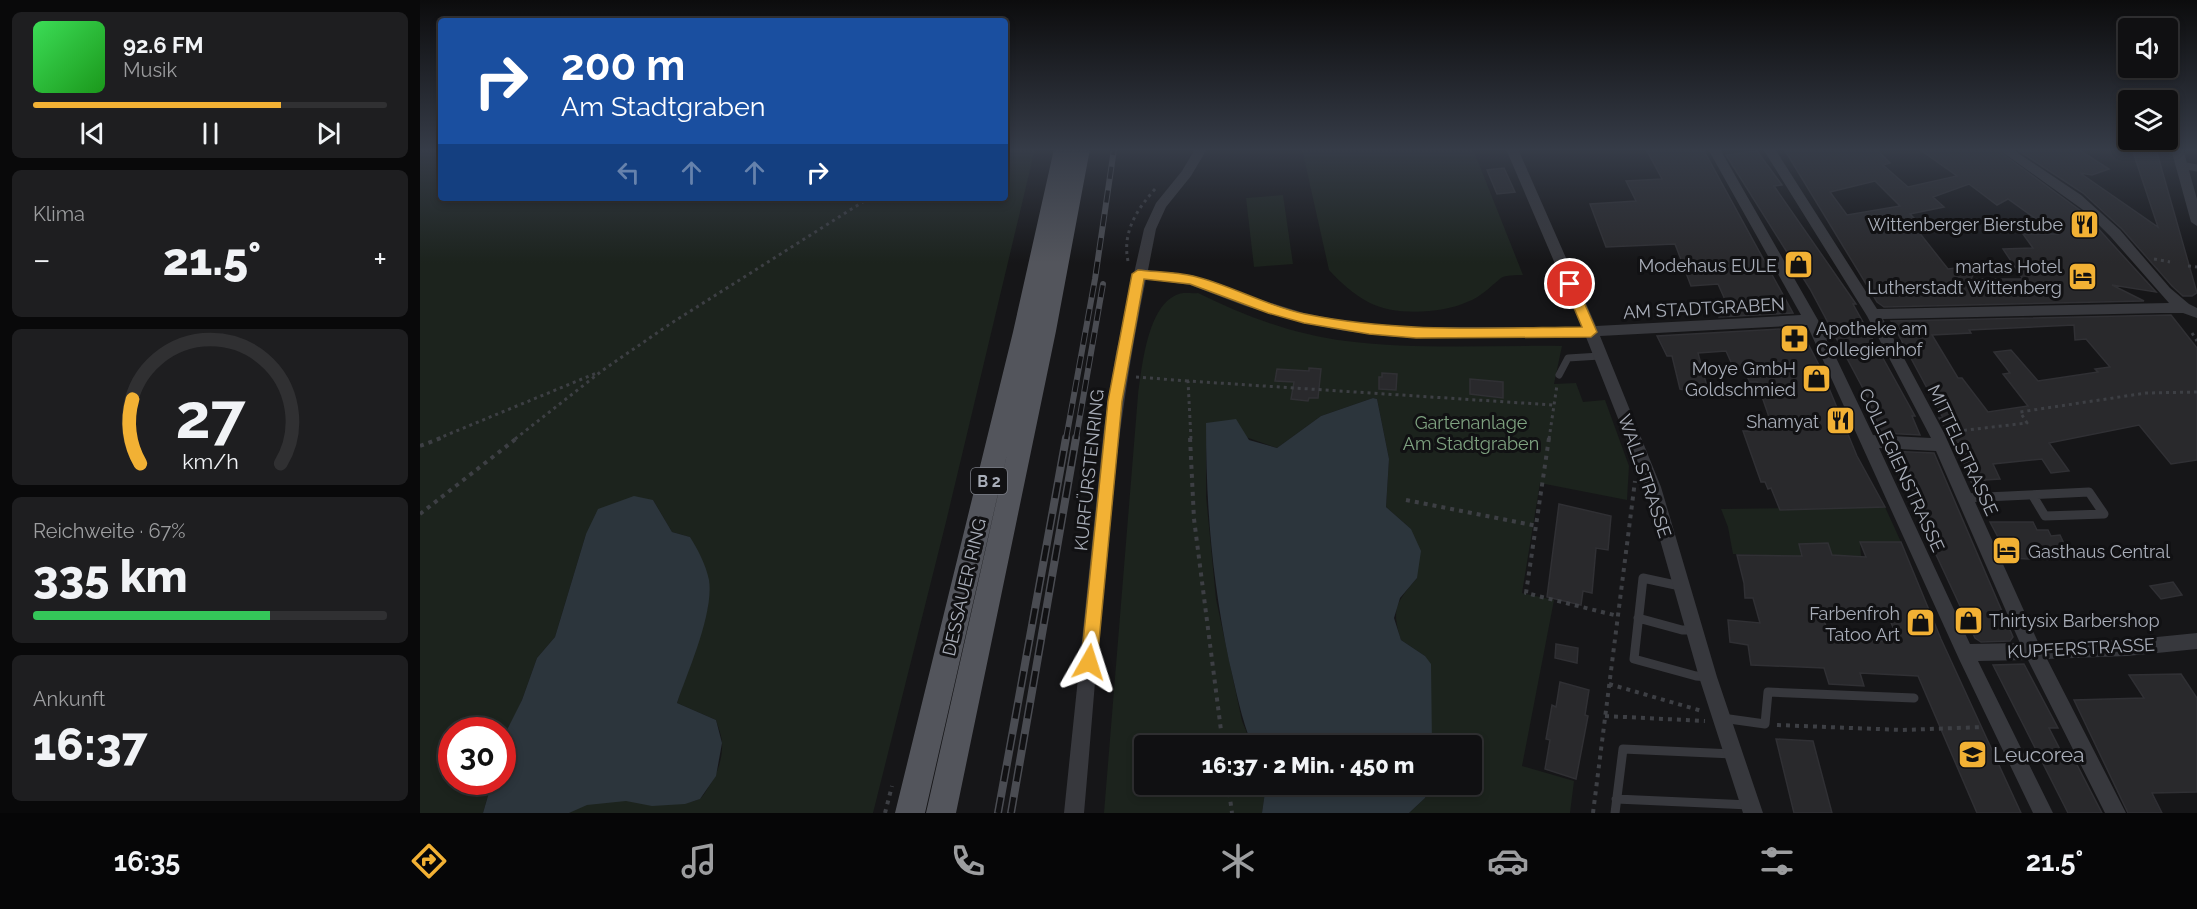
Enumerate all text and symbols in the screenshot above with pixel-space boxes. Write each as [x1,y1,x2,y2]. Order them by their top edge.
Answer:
map controls [2118,18,2178,150]
button: sound [2118,18,2178,78]
text: 92.6 FM [123,32,204,58]
text: 200 m [561,41,685,90]
icon: right [462,42,540,120]
text: Musik [123,58,177,82]
button: layers [2118,90,2178,150]
text: Am Stadtgraben [561,91,766,122]
icon: previous [76,117,109,150]
icon: pause [194,117,227,150]
icon: next [312,117,345,150]
icon: left [612,156,645,189]
icon: ahead [675,156,708,189]
icon: ahead [738,156,771,189]
icon: right [801,156,834,189]
text: Klima [33,202,85,226]
restaurant icon: Wittenberger Bierstube [2068,208,2100,240]
place label: Wittenberger Bierstube [1867,214,2063,235]
text: 21.5° [163,233,261,286]
text: − [33,240,51,279]
text: + [373,240,387,279]
shop icon: Modehaus EULE [1782,249,1814,281]
place label: Modehaus EULE [1639,255,1777,276]
place label: martas Hotel Lutherstadt Wittenberg [1867,256,2062,298]
pin [1544,258,1595,309]
hotel icon: martas Hotel Lutherstadt Wittenberg [2067,260,2099,292]
icon: arrive [1553,267,1586,300]
street label: AM STADTGRABEN [1623,293,1785,323]
place label: Apotheke am Collegienhof [1816,318,1928,360]
pharmacy icon: Apotheke am Collegienhof [1779,322,1811,354]
place label: Moye GmbH Goldschmied [1685,358,1796,400]
shop icon: Moye GmbH Goldschmied [1801,362,1833,394]
text: 27 [175,379,246,453]
street label: MITTELSTRASSE [1923,381,2003,519]
street label: COLLEGIENSTRASSE [1855,385,1949,555]
street label: KURFÜRSTENRING [1070,388,1108,552]
restaurant icon: Shamyat [1824,405,1856,437]
street label: WALLSTRASSE [1614,411,1676,541]
place label: Shamyat [1746,411,1819,432]
park label: Gartenanlage Am Stadtgraben [1403,412,1539,454]
text: km/h [182,449,238,474]
road number: B 2 [971,468,1007,494]
street label: DESSAUER RING [938,516,990,658]
text: Reichweite · 67% [33,519,186,543]
hotel icon: Gasthaus Central [1991,535,2023,567]
place label: Gasthaus Central [2028,541,2170,562]
text: 335 km [33,550,188,603]
place label: Farbenfroh Tatoo Art [1809,603,1900,645]
shop icon: Thirtysix Barbershop [1952,604,1984,636]
shop icon: Farbenfroh Tatoo Art [1905,607,1937,639]
place label: Thirtysix Barbershop [1989,610,2160,631]
position arrow [1057,630,1121,694]
street label: KUPFERSTRASSE [2007,634,2156,662]
text: Ankunft [33,687,106,711]
speed limit sign: 30 [438,717,516,795]
text: 16:37 [33,718,148,771]
school or university icon: Leucorea [1956,738,1988,770]
place label: Leucorea [1993,742,2085,767]
text: 16:37 · 2 Min. · 450 m [1202,752,1414,778]
icon: directions [408,840,450,882]
icon: music [678,840,720,882]
icon: phone [947,840,989,882]
icon: climate [1217,840,1259,882]
icon: car [1487,840,1529,882]
icon: filters [1756,840,1798,882]
text: 16:35 [114,846,180,877]
text: 21.5° [2026,846,2083,877]

